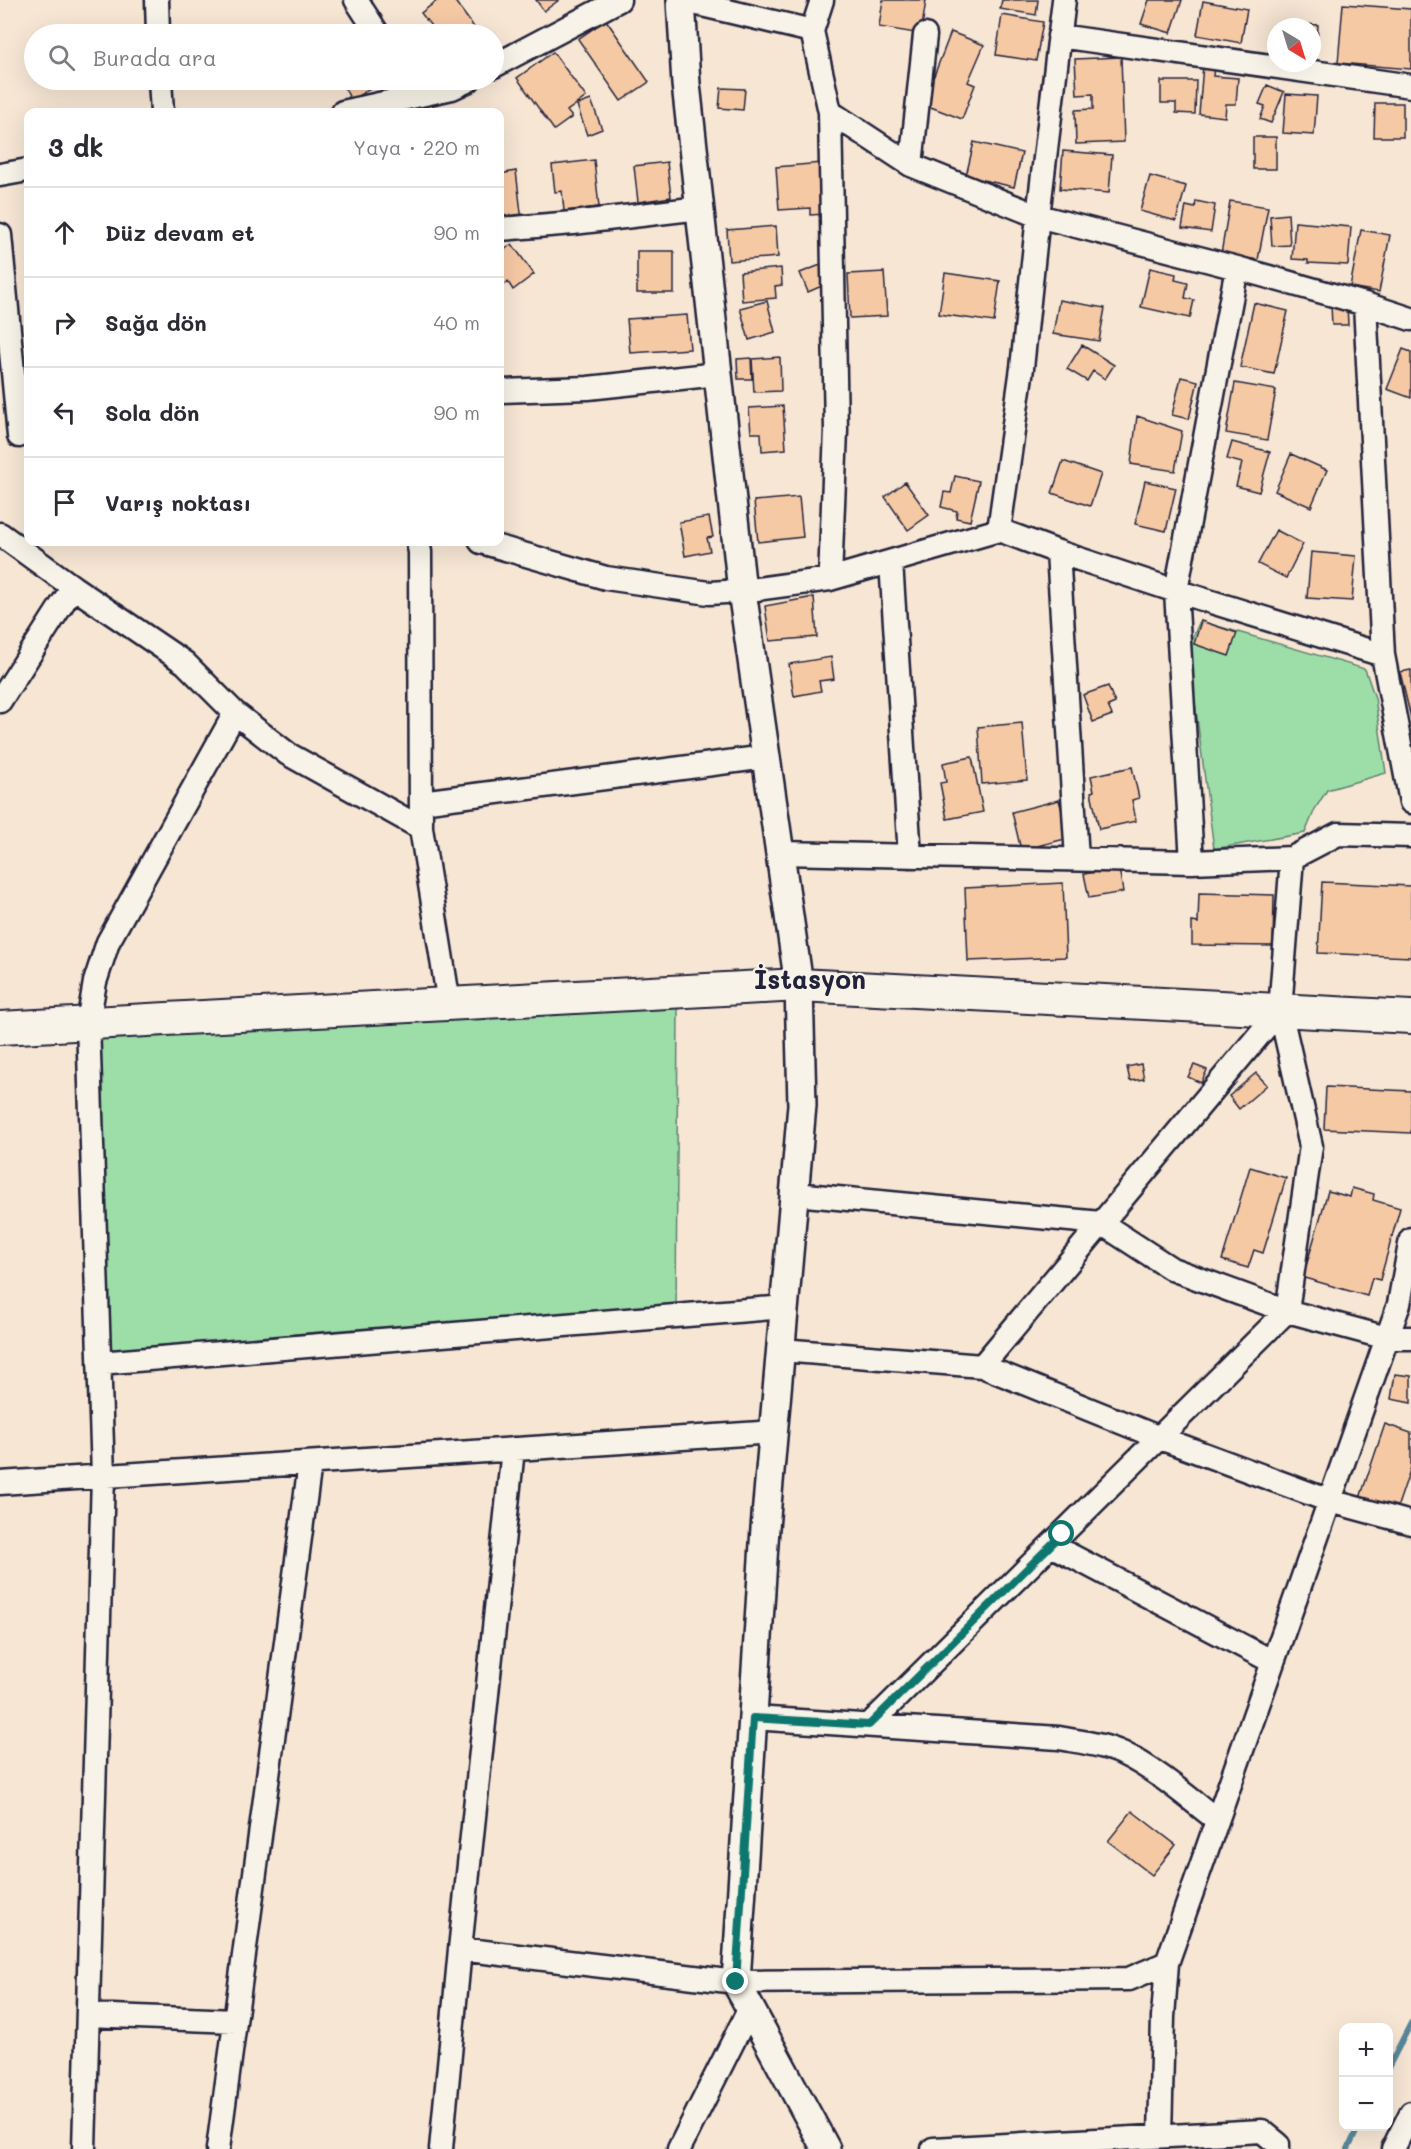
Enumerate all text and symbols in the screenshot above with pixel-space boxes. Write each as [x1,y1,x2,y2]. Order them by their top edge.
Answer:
north arrow [1267,18,1321,72]
search box [24,24,504,90]
icon: search [45,41,78,74]
text: Burada ara [93,43,217,72]
text: 3 dk [48,130,103,164]
text: Yaya · 220 m [353,134,480,160]
icon: ahead [48,216,81,249]
text: Düz devam et [105,218,254,247]
text: 90 m [434,219,480,245]
icon: right [48,306,81,339]
text: Sağa dön [105,308,207,337]
text: 40 m [434,309,480,335]
icon: left [48,396,81,429]
text: Sola dön [105,398,199,427]
text: 90 m [434,399,480,425]
icon: arrive [48,486,81,519]
text: Varış noktası [105,488,251,517]
district label: İstasyon [754,962,866,996]
route start [1048,1520,1074,1546]
route end [722,1968,748,1994]
map controls [1339,2023,1393,2131]
button: + [1339,2023,1393,2077]
button: − [1339,2077,1393,2131]

